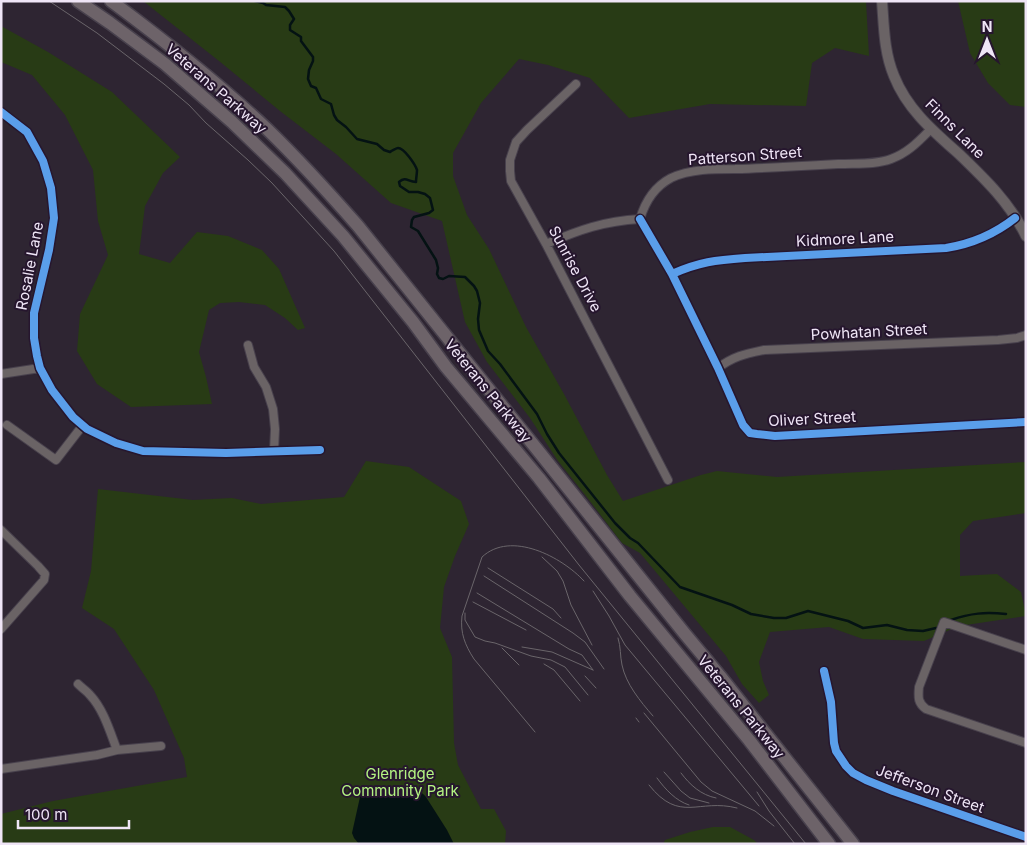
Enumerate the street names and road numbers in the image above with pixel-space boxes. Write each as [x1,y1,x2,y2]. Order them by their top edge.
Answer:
street label: Veterans Parkway [162,39,271,138]
street label: Finns Lane [921,95,989,163]
street label: Patterson Street [687,142,803,169]
street label: Rosalie Lane [12,220,47,312]
street label: Sunrise Drive [545,222,606,315]
street label: Kidmore Lane [795,226,894,251]
street label: Powhatan Street [810,319,928,344]
street label: Veterans Parkway [441,335,536,447]
street label: Oliver Street [768,407,856,430]
street label: Veterans Parkway [694,651,789,763]
street label: Jefferson Street [873,760,987,817]

